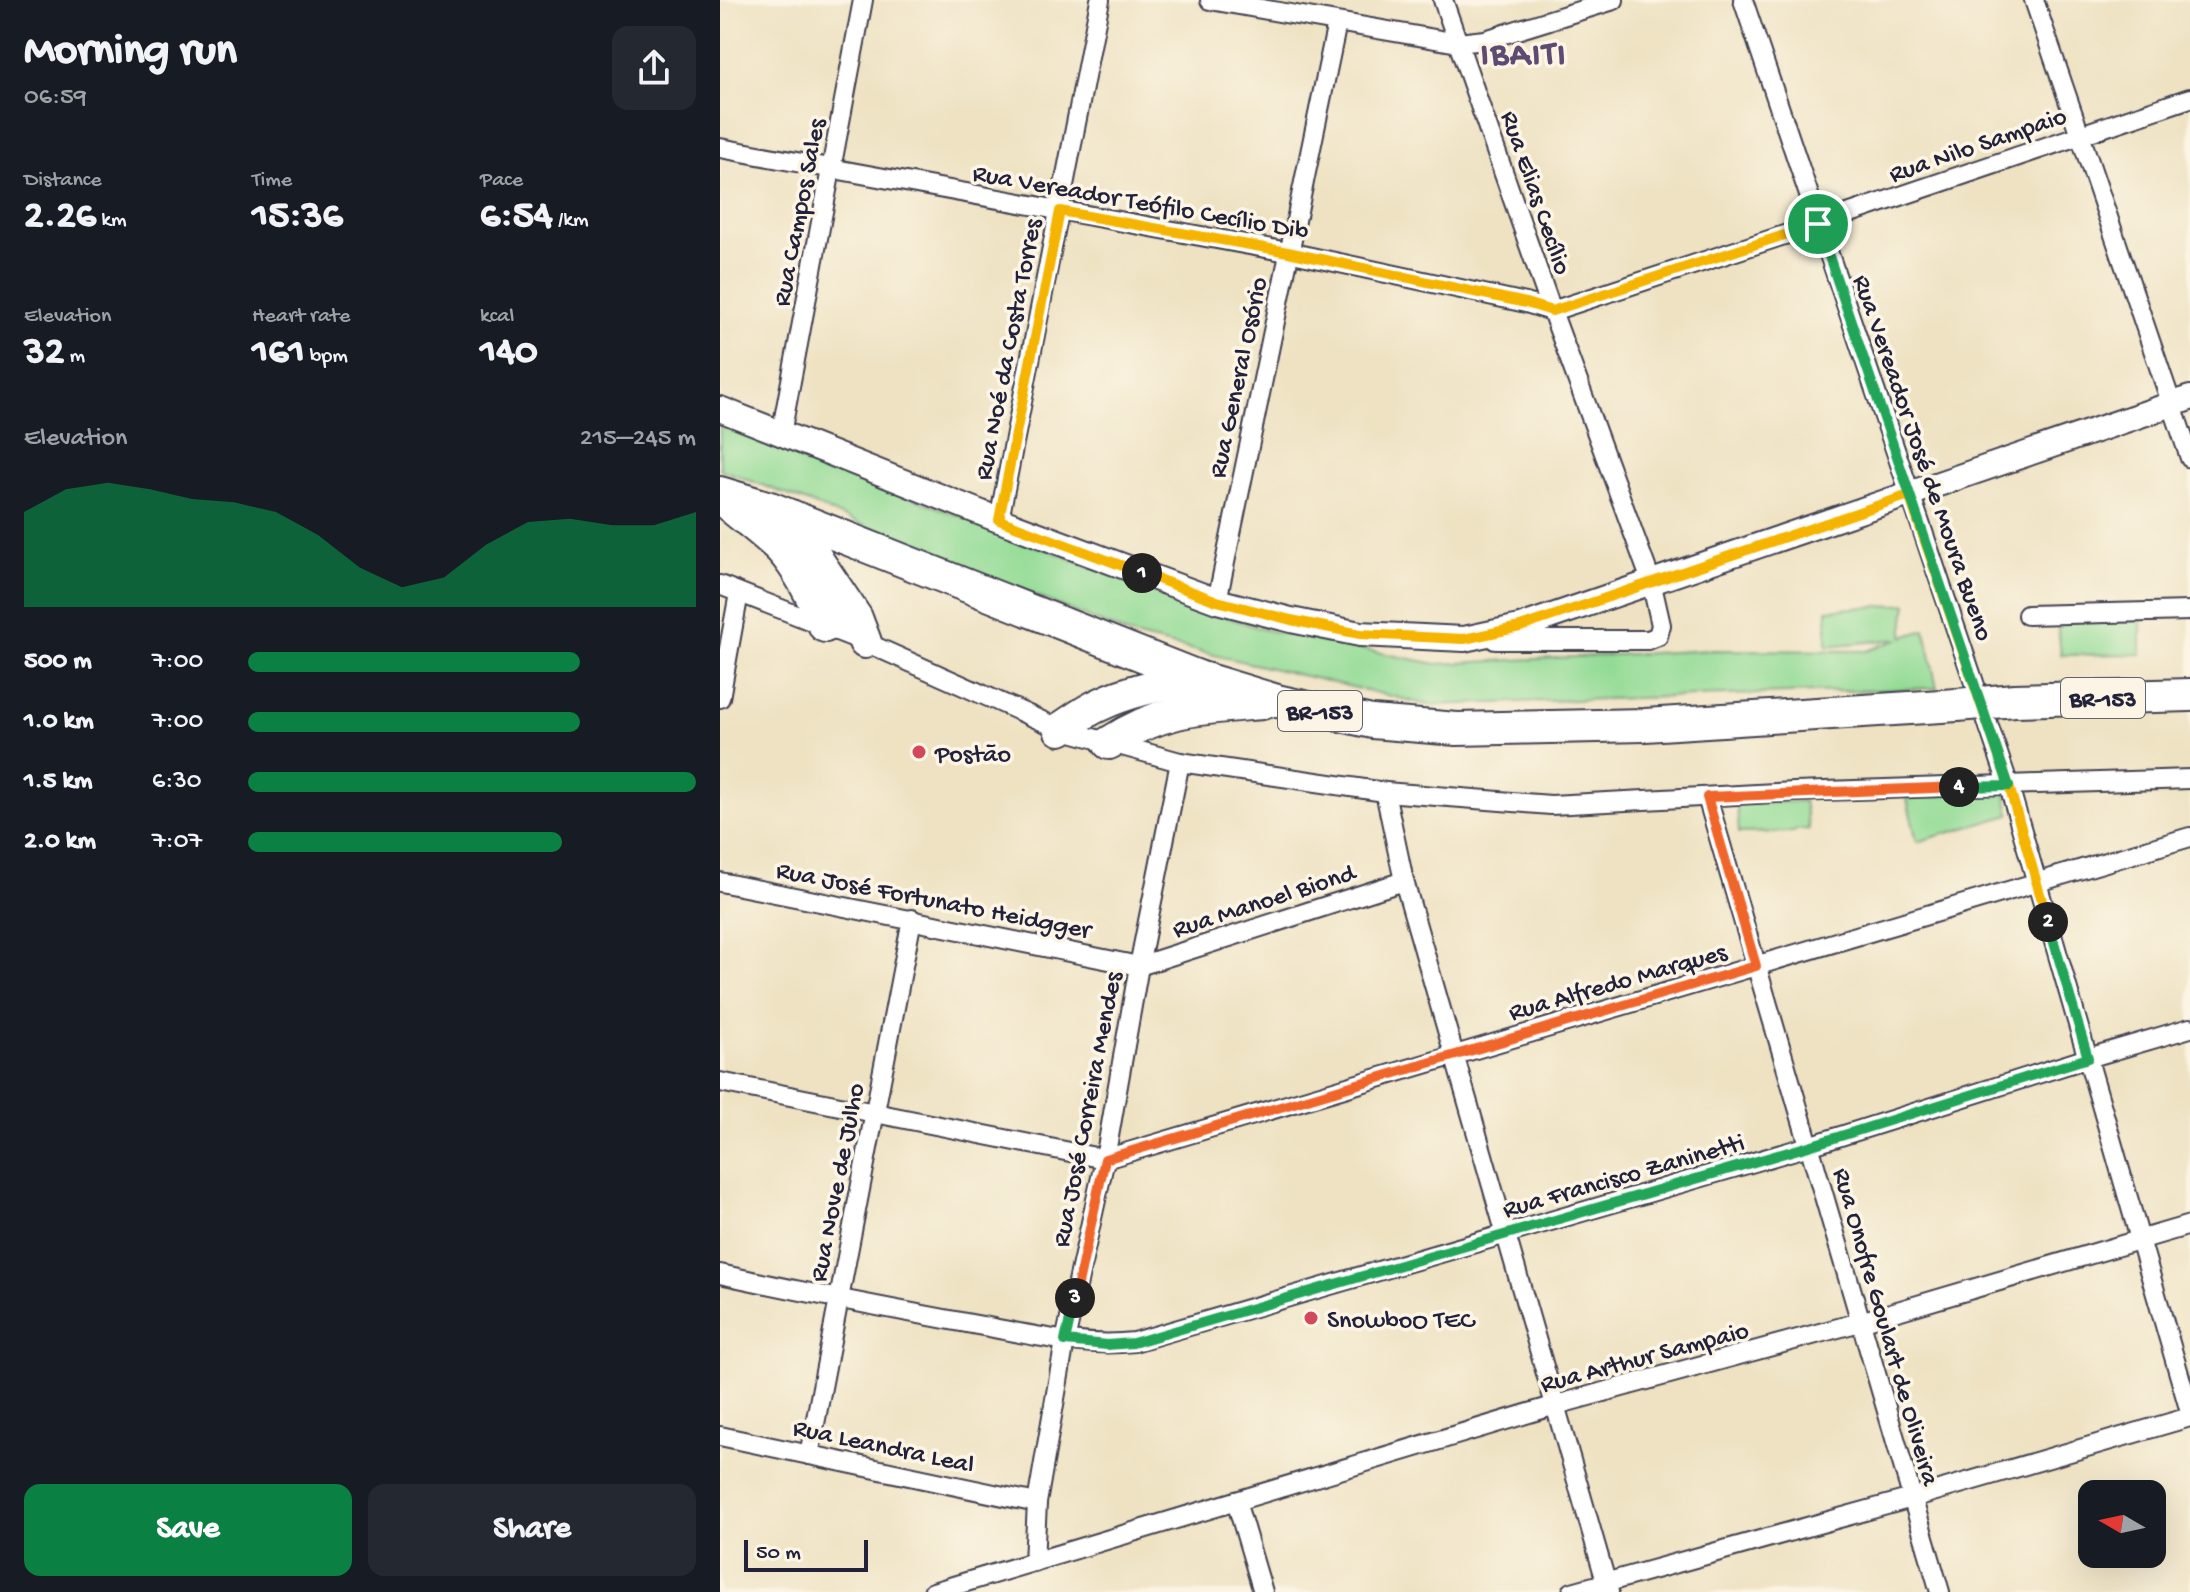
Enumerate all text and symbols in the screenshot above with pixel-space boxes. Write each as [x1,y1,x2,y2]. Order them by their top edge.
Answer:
button: share [612,26,696,110]
text: Morning run [24,27,237,79]
district label: IBAITI [1480,37,1568,77]
text: 06:59 [24,83,87,114]
street label: Rua Nilo Sampaio [1886,102,2071,192]
street label: Rua Elias Cecílio [1491,108,1576,279]
street label: Rua Campos Sales [768,115,835,309]
street label: Rua Vereador Teófilo Cecílio Dib [970,160,1311,249]
text: Distance [24,168,102,194]
text: Time [252,168,292,194]
text: Pace [480,168,523,194]
pin [1784,190,1852,258]
text: 2.26 [24,194,96,241]
text: 15:36 [252,194,343,241]
text: 6:54 [480,194,553,241]
icon: arrive [1796,202,1840,246]
text: km [96,208,127,234]
text: /km [553,208,589,234]
street label: Rua Noé da Costa Torres [970,215,1051,483]
street label: Rua Vereador José de Moura Bueno [1843,271,1998,646]
street label: Rua General Osório [1204,275,1277,481]
text: Elevation [24,304,111,330]
text: Heart rate [252,304,350,330]
text: kcal [480,304,514,330]
text: 32 [24,330,64,377]
text: 161 [252,330,305,377]
text: 140 [480,330,538,377]
text: m [64,344,85,370]
text: bpm [305,344,348,370]
text: Elevation [24,424,127,455]
text: 215–245 m [580,424,696,455]
pin: 1 [1122,553,1162,593]
text: 1 [1138,560,1146,586]
text: 500 m [24,647,92,678]
text: 7:00 [152,647,203,678]
road number: BR-153 [2061,678,2145,718]
road number: BR-153 [1278,691,1362,731]
text: 1.0 km [24,707,94,738]
text: 7:00 [152,707,203,738]
place label: Postão [934,741,1011,772]
marker: Postão [910,743,928,761]
text: 1.5 km [24,767,93,798]
text: 6:30 [152,767,202,798]
pin: 4 [1939,767,1979,807]
text: 4 [1954,774,1964,800]
text: 2.0 km [24,827,96,858]
text: 7:07 [152,827,202,858]
street label: Rua José Fortunato Heidgger [773,857,1096,949]
street label: Rua Manoel Biond [1169,859,1361,947]
pin: 2 [2028,902,2068,942]
text: 2 [2043,909,2053,935]
street label: Rua Alfredo Marques [1506,938,1732,1030]
street label: Rua José Correira Mendes [1048,968,1132,1250]
street label: Rua Nove de Julho [805,1081,874,1285]
street label: Rua Francisco Zaninetti [1500,1129,1749,1228]
street label: Rua Onofre Goulart de Oliveira [1823,1165,1944,1491]
pin: 3 [1055,1278,1095,1318]
text: 3 [1069,1285,1081,1311]
place label: SnowboO TEC [1327,1307,1476,1338]
marker: SnowboO TEC [1302,1309,1320,1327]
street label: Rua Arthur Sampaio [1538,1317,1753,1402]
street label: Rua Leandra Leal [790,1414,976,1483]
north arrow [2078,1480,2166,1568]
map controls [2078,1480,2166,1568]
button: Save [24,1484,352,1576]
button: Share [368,1484,696,1576]
scale bar [744,1536,868,1572]
text: 50 m [756,1541,801,1567]

